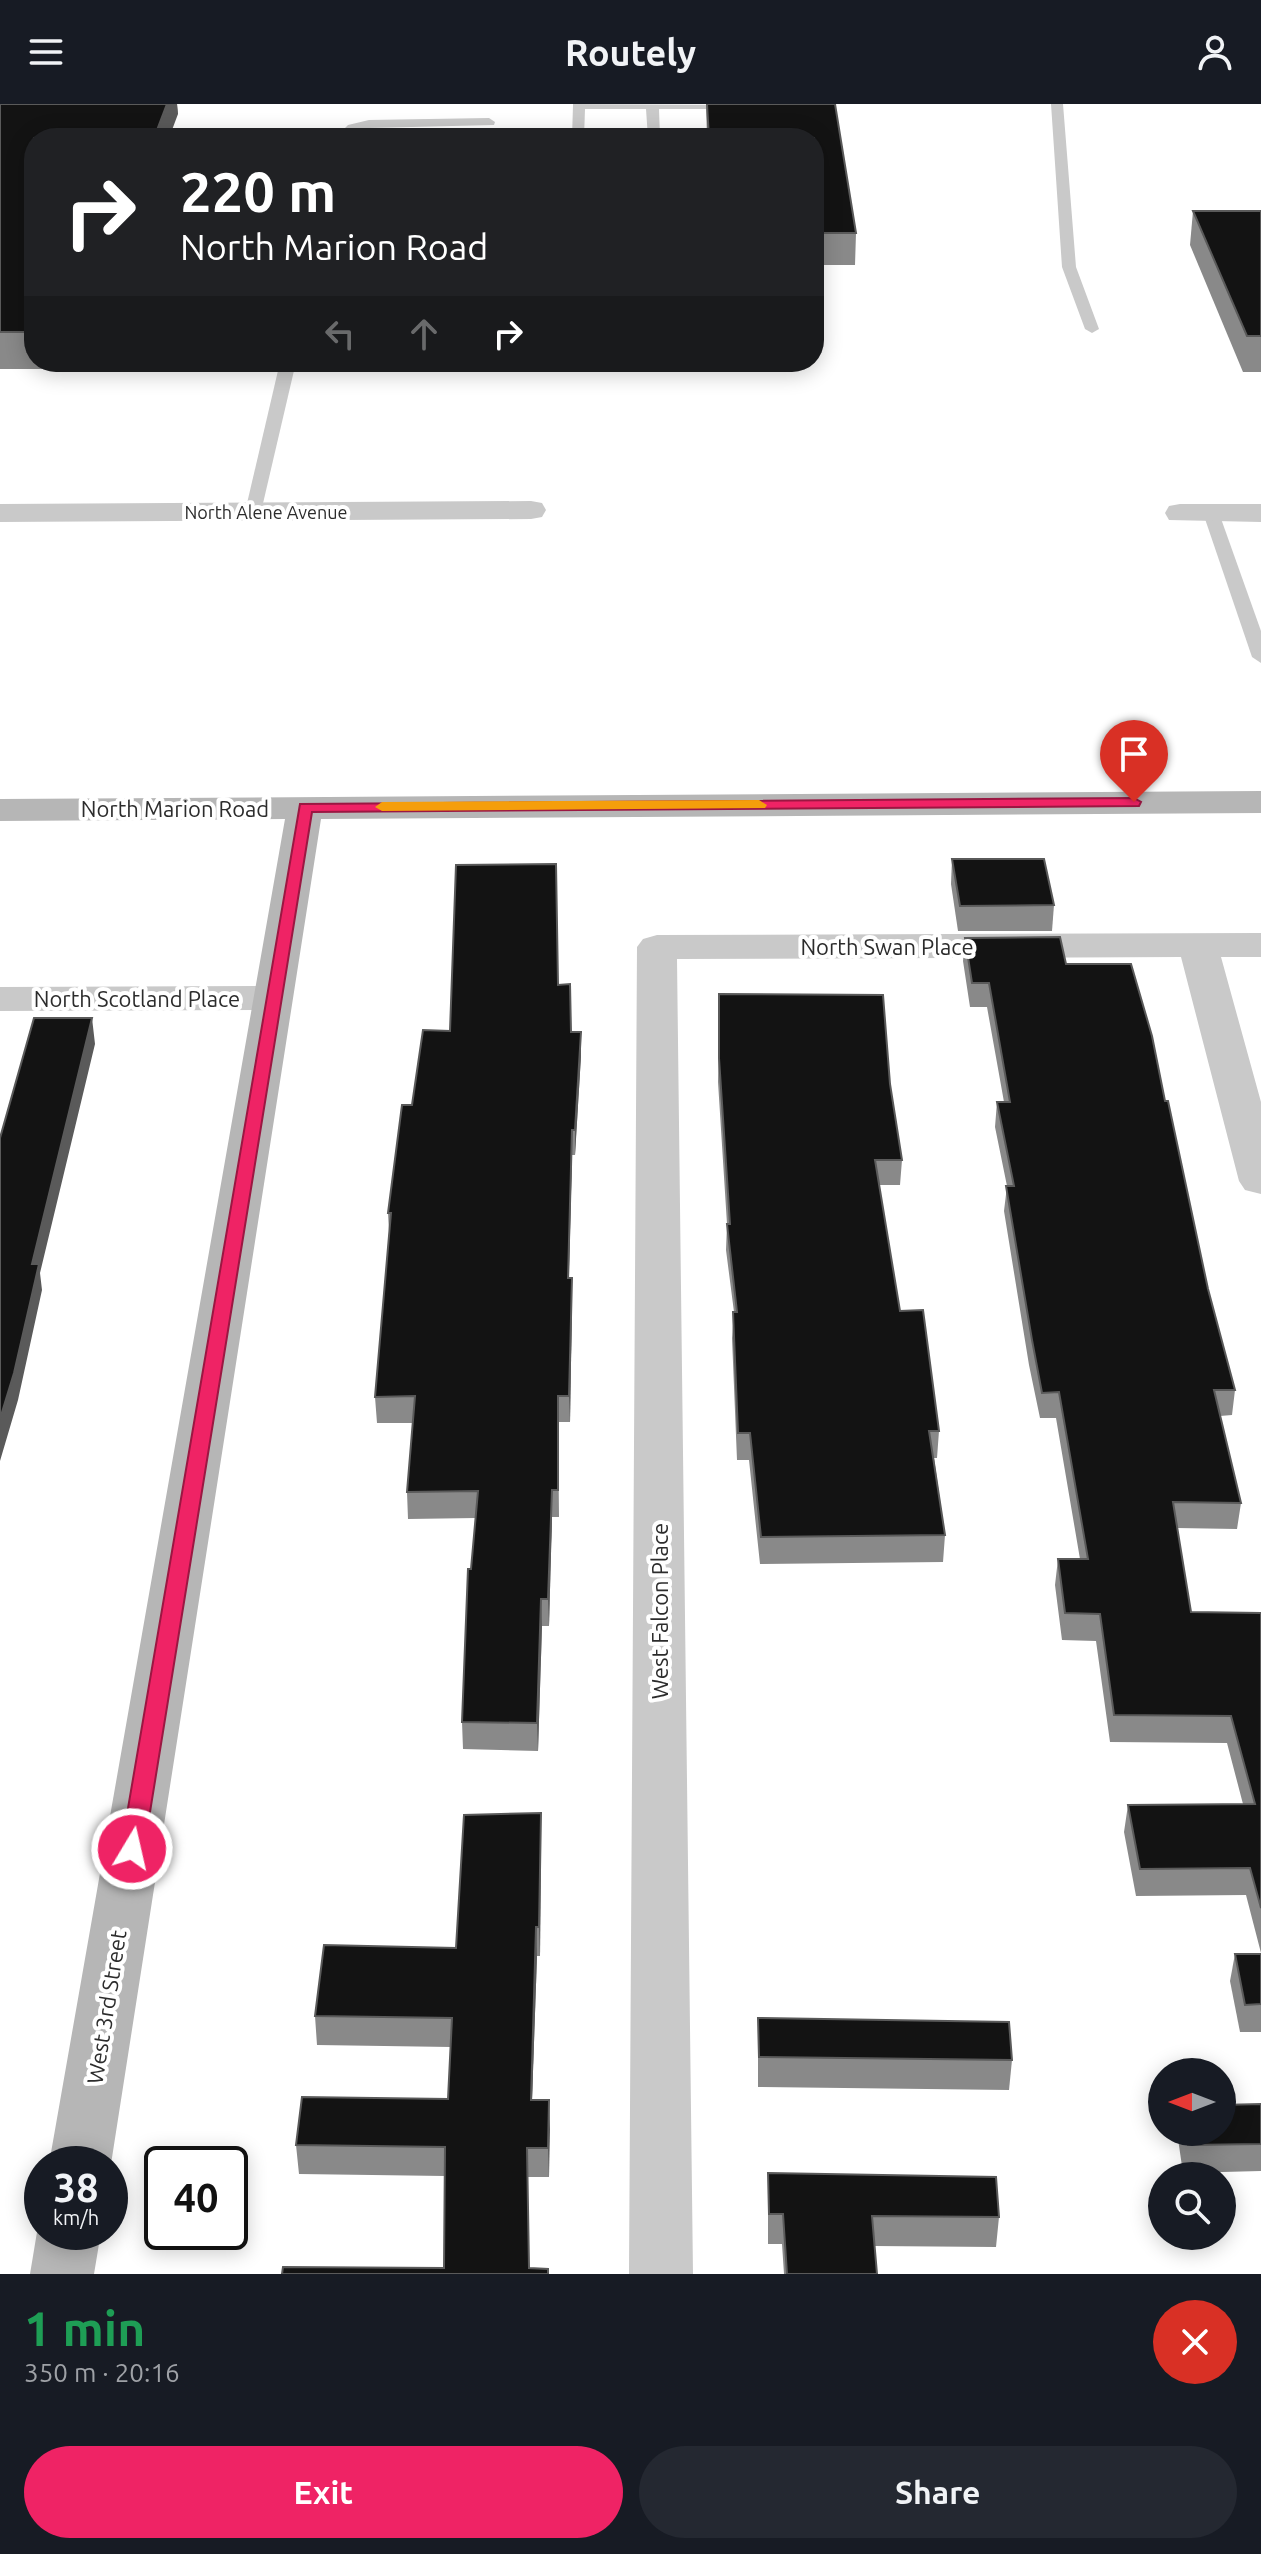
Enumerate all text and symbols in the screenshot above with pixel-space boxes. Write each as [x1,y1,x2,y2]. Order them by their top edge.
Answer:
icon: menu [24,30,68,74]
icon: person [1193,30,1237,74]
text: Routely [565,32,696,73]
icon: right [48,160,152,264]
text: 220 m [180,160,336,223]
text: North Marion Road [180,226,488,267]
icon: left [318,312,362,356]
icon: ahead [402,312,446,356]
icon: right [486,312,530,356]
street label: North Alene Avenue [184,502,348,522]
pin [1100,720,1168,802]
icon: arrive [1112,732,1156,776]
street label: North Marion Road [81,796,269,821]
street label: North Swan Place [800,934,974,959]
street label: North Scotland Place [34,986,240,1011]
street label: West Falcon Place [647,1523,672,1699]
position arrow [90,1807,174,1891]
street label: West 3rd Street [81,1928,131,2086]
north arrow [1148,2058,1236,2146]
map controls [1148,2058,1236,2250]
speed limit sign: 40 [144,2146,248,2250]
button: search [1148,2162,1236,2250]
text: 38 [53,2165,99,2210]
text: km/h [53,2206,99,2229]
button: close [1153,2300,1237,2384]
text: 1 min [24,2301,145,2355]
text: 350 m · 20:16 [24,2358,180,2387]
button: Exit [24,2446,623,2538]
button: Share [639,2446,1237,2538]

